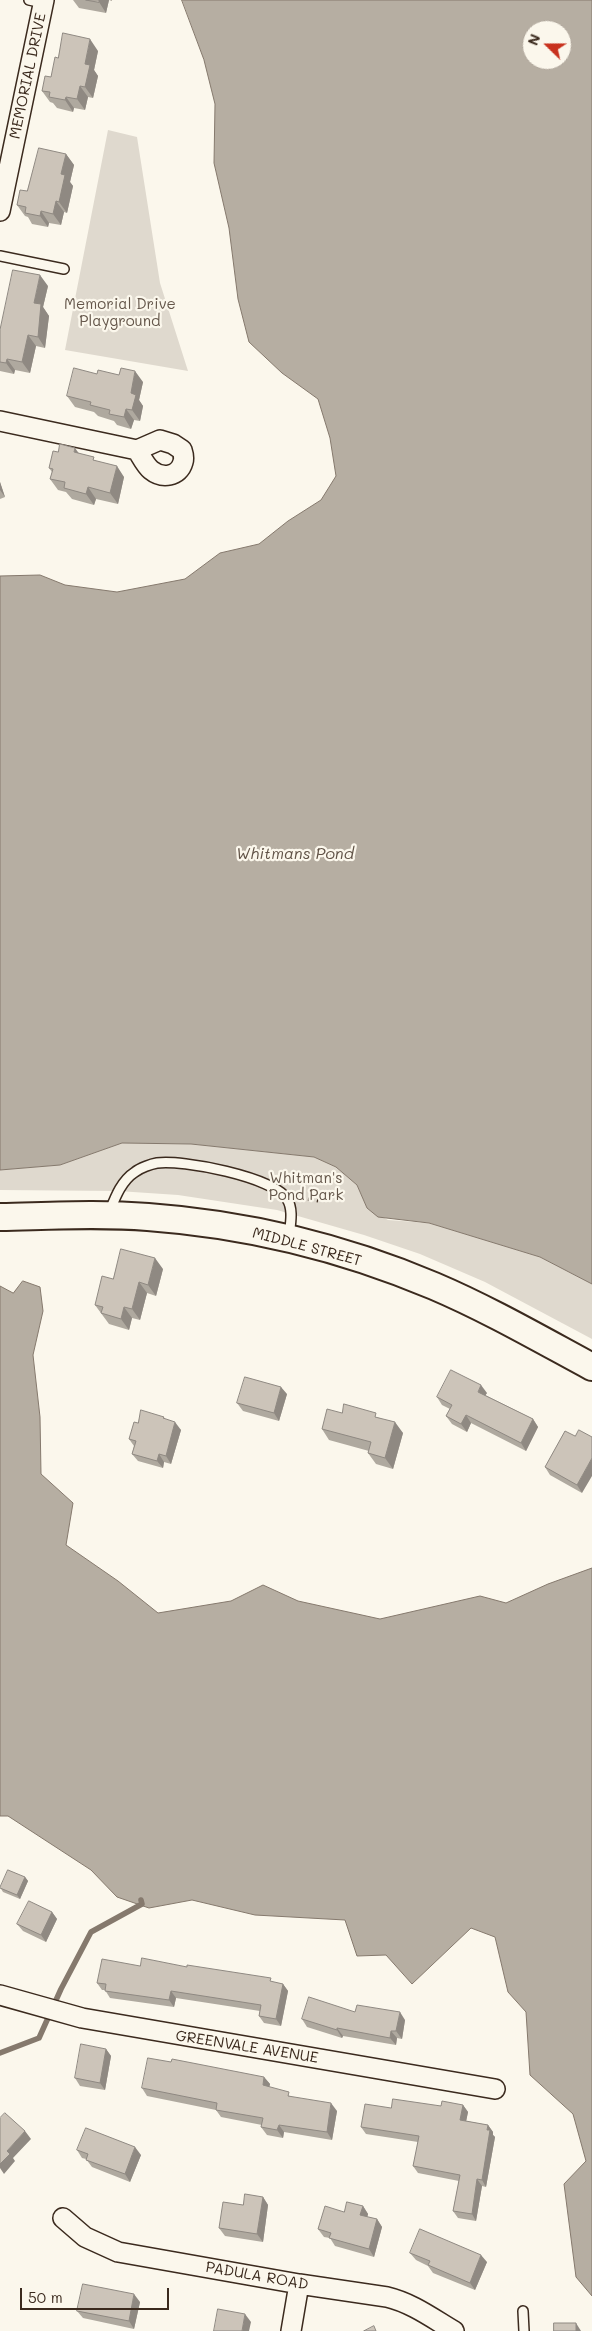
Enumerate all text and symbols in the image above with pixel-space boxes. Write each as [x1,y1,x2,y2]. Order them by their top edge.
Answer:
street label: MEMORIAL DRIVE [6,11,50,141]
north arrow [522,20,572,70]
text: N [523,31,544,48]
park label: Memorial Drive Playground [64,295,176,330]
water label: Whitmans Pond [236,844,354,864]
park label: Whitman's Pond Park [269,1169,343,1204]
street label: MIDDLE STREET [250,1224,364,1270]
street label: GREENVALE AVENUE [174,2027,320,2067]
street label: PADULA ROAD [204,2258,310,2294]
scale bar [22,2278,171,2310]
text: 50 m [28,2287,63,2307]

